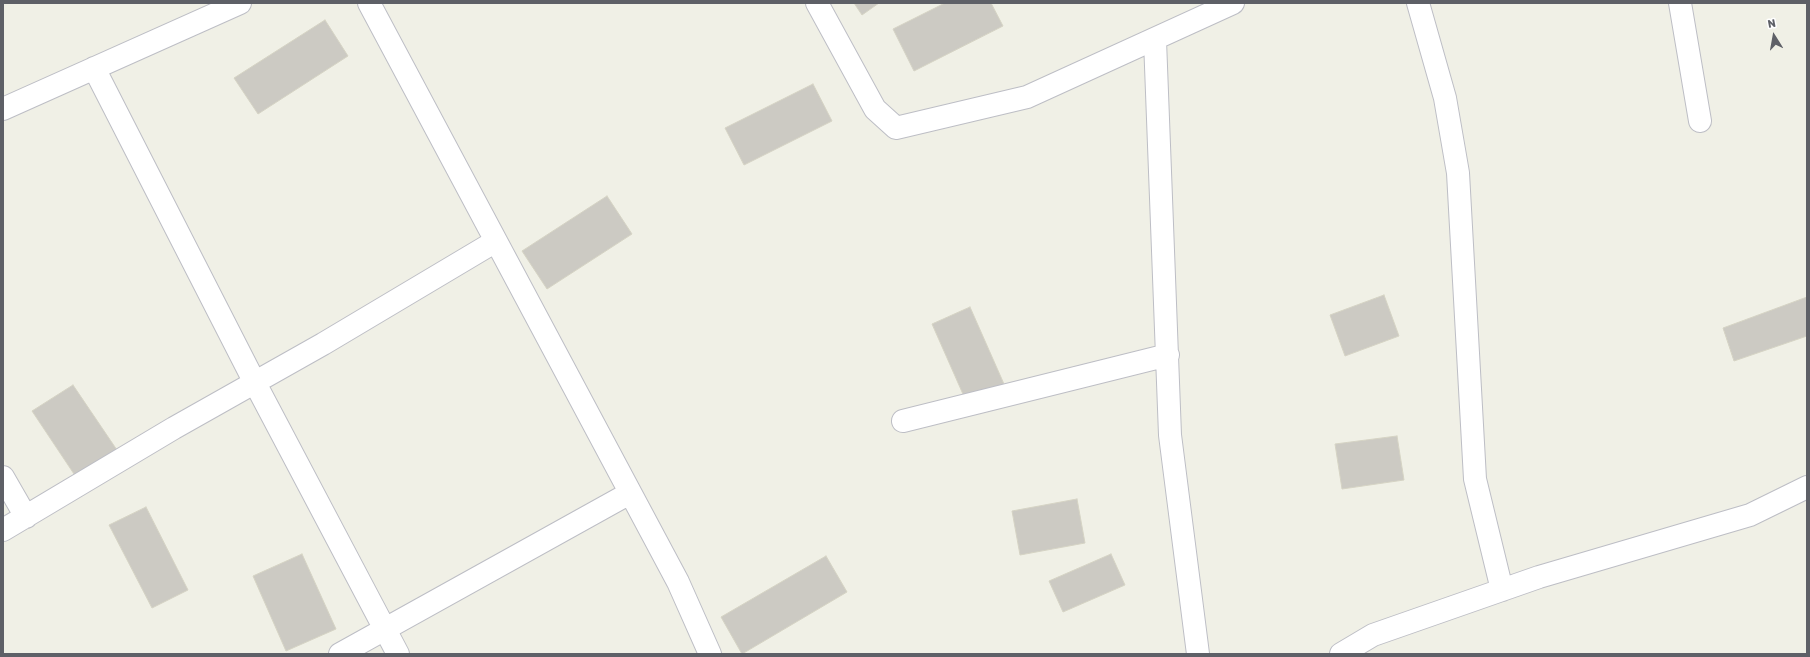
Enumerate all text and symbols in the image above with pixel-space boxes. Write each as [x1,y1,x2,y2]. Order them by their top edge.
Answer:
north arrow [1754,16,1794,56]
text: N [1766,17,1777,31]

